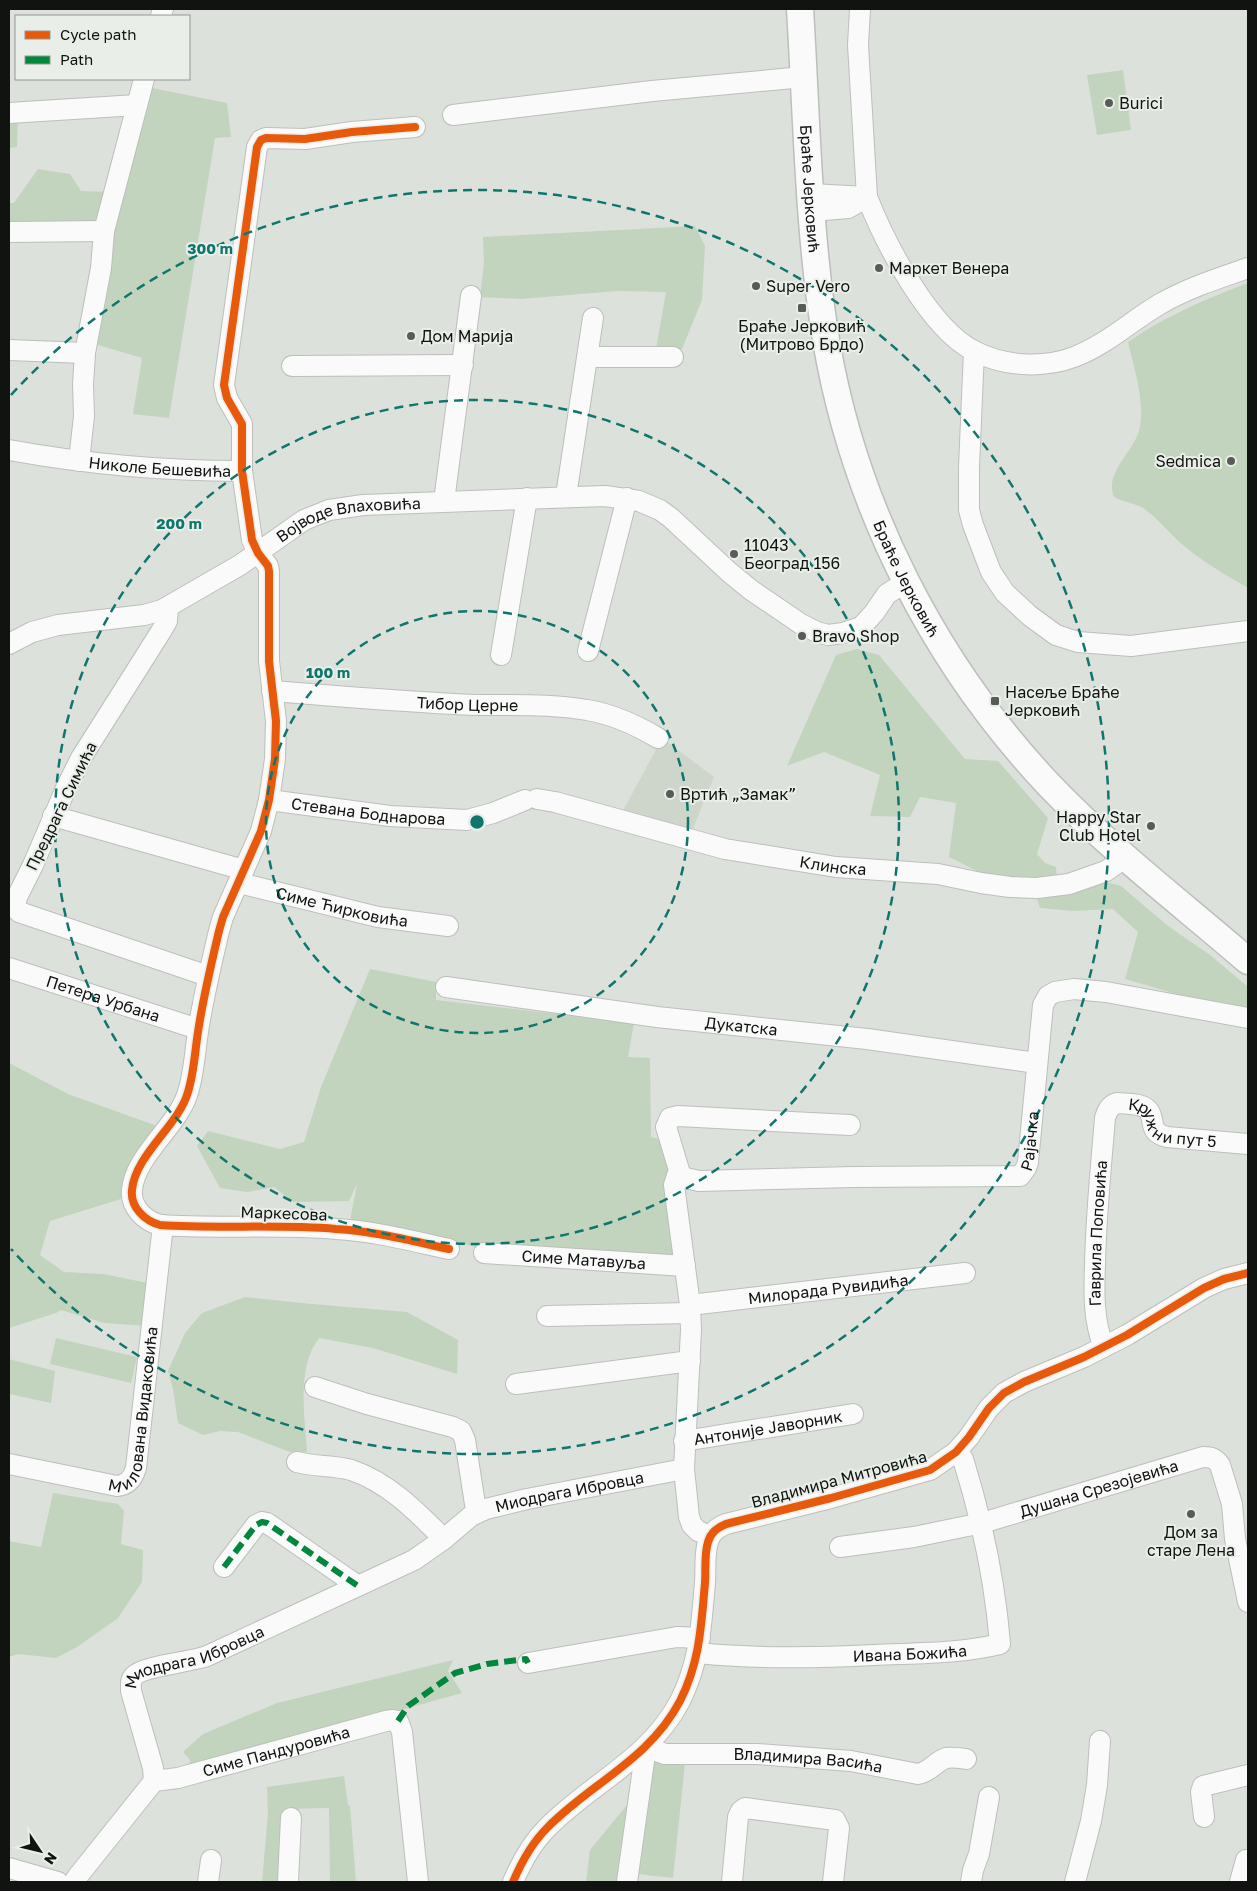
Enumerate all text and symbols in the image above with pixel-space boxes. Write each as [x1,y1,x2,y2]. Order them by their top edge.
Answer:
legend [15,15,190,80]
text: Cycle path [60,25,136,43]
text: Path [60,50,93,68]
place label: Burici [1119,93,1163,113]
marker: Burici [1103,97,1115,109]
street label: Браће Јерковић [796,124,825,253]
text: 300 m [187,239,233,257]
place label: Маркет Венера [889,258,1009,278]
marker: Маркет Венера [873,262,885,274]
place label: Super Vero [766,276,850,296]
marker: Super Vero [750,280,762,292]
marker: Браће Јерковић (Митрово Брдо) [796,302,808,314]
place label: Браће Јерковић (Митрово Брдо) [738,316,866,354]
place label: Дом Марија [421,326,513,346]
marker: Дом Марија [405,330,417,342]
place label: Sedmica [1155,451,1221,471]
street label: Николе Бешевића [88,452,231,481]
marker: Sedmica [1225,455,1237,467]
street label: Војводе Влаховића [272,493,421,547]
text: 200 m [156,514,202,532]
street label: Браће Јерковић [869,517,944,640]
place label: 11043 Београд 156 [744,535,840,573]
marker: 11043 Београд 156 [728,548,740,560]
place label: Bravo Shop [812,626,899,646]
marker: Bravo Shop [796,630,808,642]
text: 100 m [306,663,350,681]
place label: Насеље Браће Јерковић [1005,682,1120,720]
street label: Тибор Церне [416,692,518,715]
marker: Насеље Браће Јерковић [989,695,1001,707]
street label: Предрага Симића [21,738,101,874]
place label: Вртић „Замак” [680,784,796,804]
marker: Вртић „Замак” [664,788,676,800]
street label: Стевана Боднарова [290,793,446,829]
place label: Happy Star Club Hotel [1056,807,1141,845]
centre of rings [468,813,486,831]
marker: Happy Star Club Hotel [1145,820,1157,832]
street label: Клинска [798,851,867,879]
street label: Симе Ћирковића [274,882,409,931]
street label: Петера Урбана [44,971,163,1026]
street label: Дукатска [704,1012,779,1040]
street label: Кружни пут 5 [1127,1094,1217,1151]
street label: Рајачка [1016,1110,1043,1174]
street label: Гаврила Поповића [1084,1159,1111,1307]
street label: Маркесова [240,1201,328,1225]
street label: Симе Матавуља [521,1245,647,1273]
street label: Милорада Рувидића [747,1270,909,1308]
street label: Милована Видаковића [106,1325,162,1497]
street label: Антоније Јаворник [692,1406,844,1449]
street label: Владимира Митровића [749,1446,929,1512]
street label: Душана Срезојевића [1017,1455,1181,1521]
street label: Миодрага Ибровца [493,1467,645,1516]
marker: Дом за старе Лена [1185,1508,1197,1520]
place label: Дом за старе Лена [1147,1522,1235,1560]
street label: Миодрага Ибровца [120,1621,267,1690]
street label: Ивана Божића [852,1640,968,1666]
street label: Симе Пандуровића [200,1721,352,1781]
street label: Владимира Васића [733,1744,884,1777]
north arrow [15,1826,65,1876]
text: N [41,1850,61,1868]

